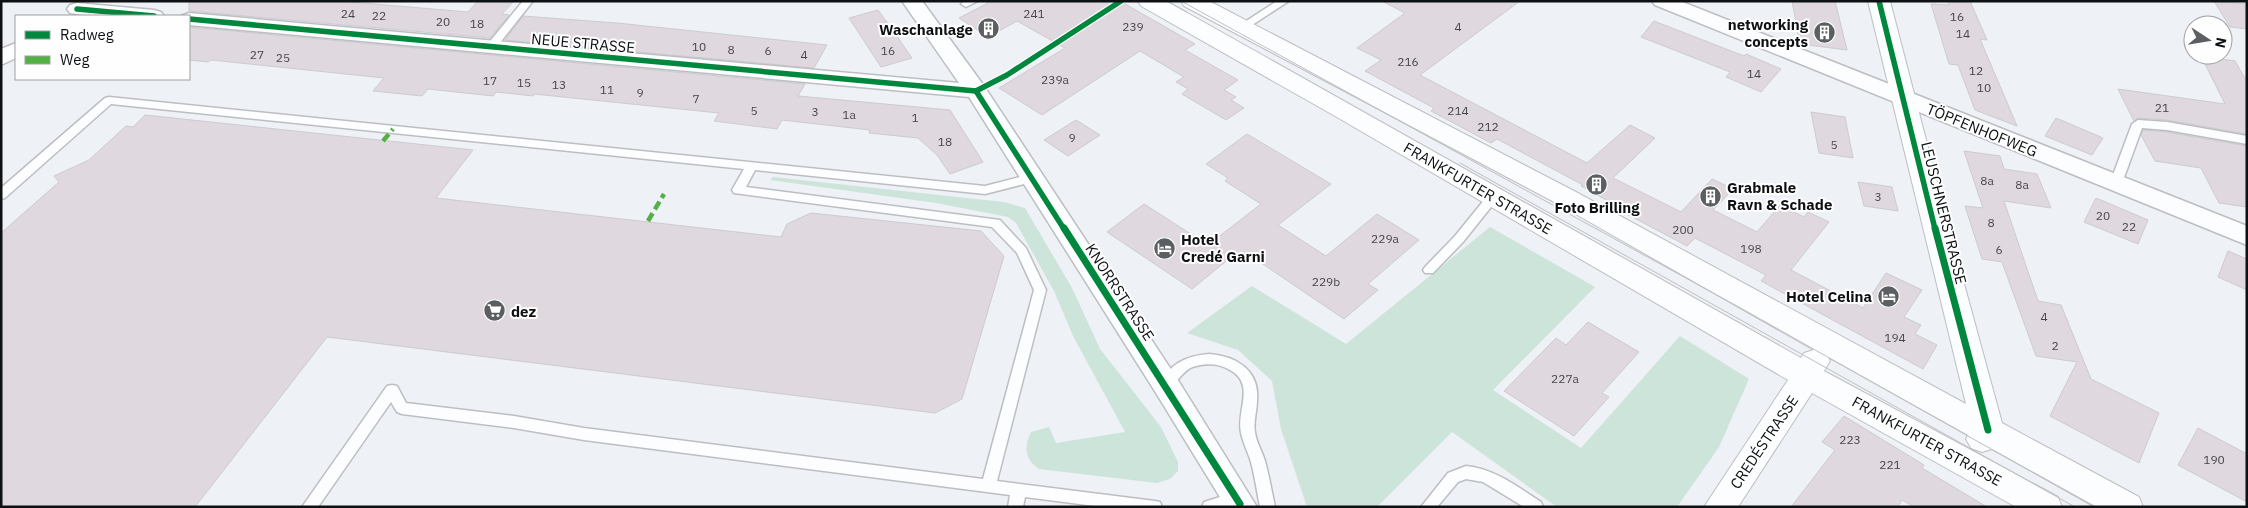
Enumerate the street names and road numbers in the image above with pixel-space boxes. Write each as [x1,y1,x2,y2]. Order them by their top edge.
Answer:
street label: NEUE STRASSE [530,29,636,57]
street label: TÖPFENHOFWEG [1924,99,2040,161]
street label: FRANKFURTER STRASSE [1400,138,1556,238]
street label: LEUSCHNERSTRASSE [1917,140,1971,286]
street label: KNORRSTRASSE [1081,240,1159,344]
street label: CREDÉSTRASSE [1726,392,1802,492]
street label: FRANKFURTER STRASSE [1849,392,2005,490]

